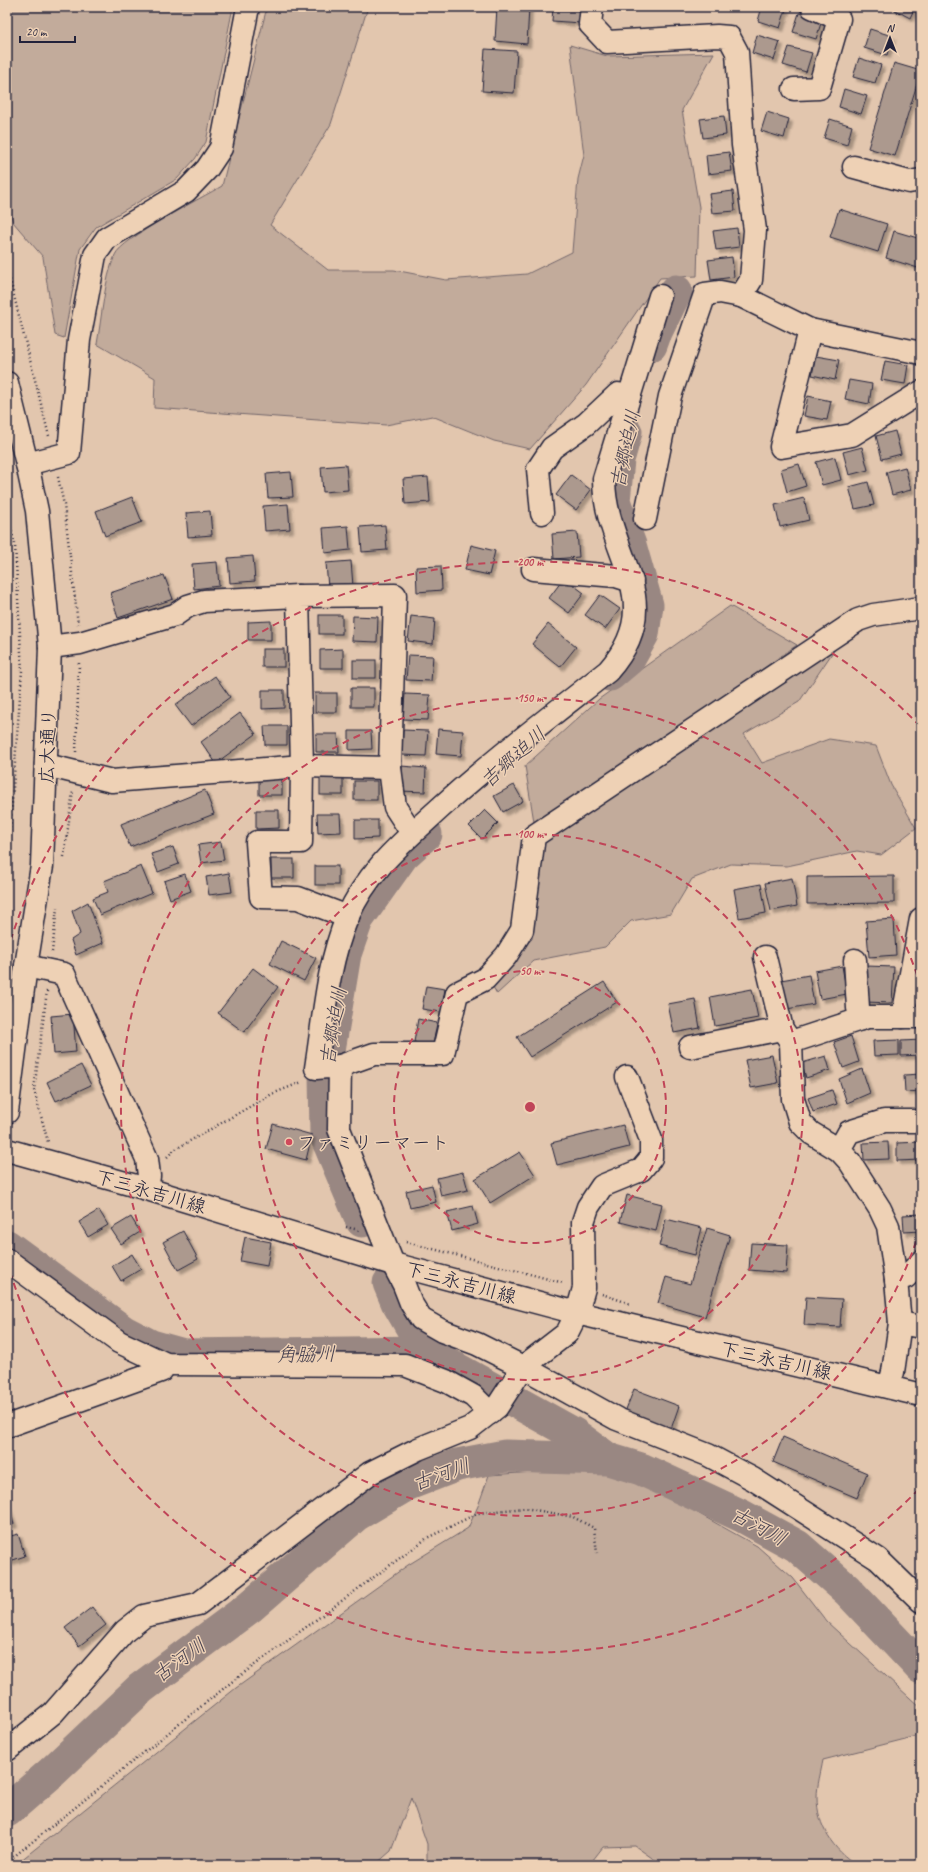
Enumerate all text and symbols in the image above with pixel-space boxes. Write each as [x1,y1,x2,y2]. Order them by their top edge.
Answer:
scale bar [20,18,75,44]
north arrow [870,18,910,58]
text: N [887,21,896,35]
text: 20 m [26,24,48,40]
water label: 吉郷迫川 [605,407,646,491]
text: 200 m [517,554,544,570]
text: 150 m [517,690,544,706]
street label: 広大通り [35,708,61,784]
water label: 吉郷迫川 [475,721,551,793]
text: 100 m [517,826,544,842]
text: 50 m [520,963,541,979]
water label: 吉郷迫川 [315,985,352,1068]
centre of rings [523,1100,537,1114]
place label: ファミリーマート [297,1131,449,1155]
marker: ファミリーマート [284,1137,294,1147]
street label: 下三永吉川線 [93,1165,209,1219]
street label: 下三永吉川線 [403,1257,519,1309]
street label: 下三永吉川線 [718,1336,834,1385]
water label: 角脇川 [276,1341,336,1368]
water label: 古河川 [409,1453,474,1496]
water label: 古河川 [726,1501,791,1552]
water label: 古河川 [148,1633,211,1688]

